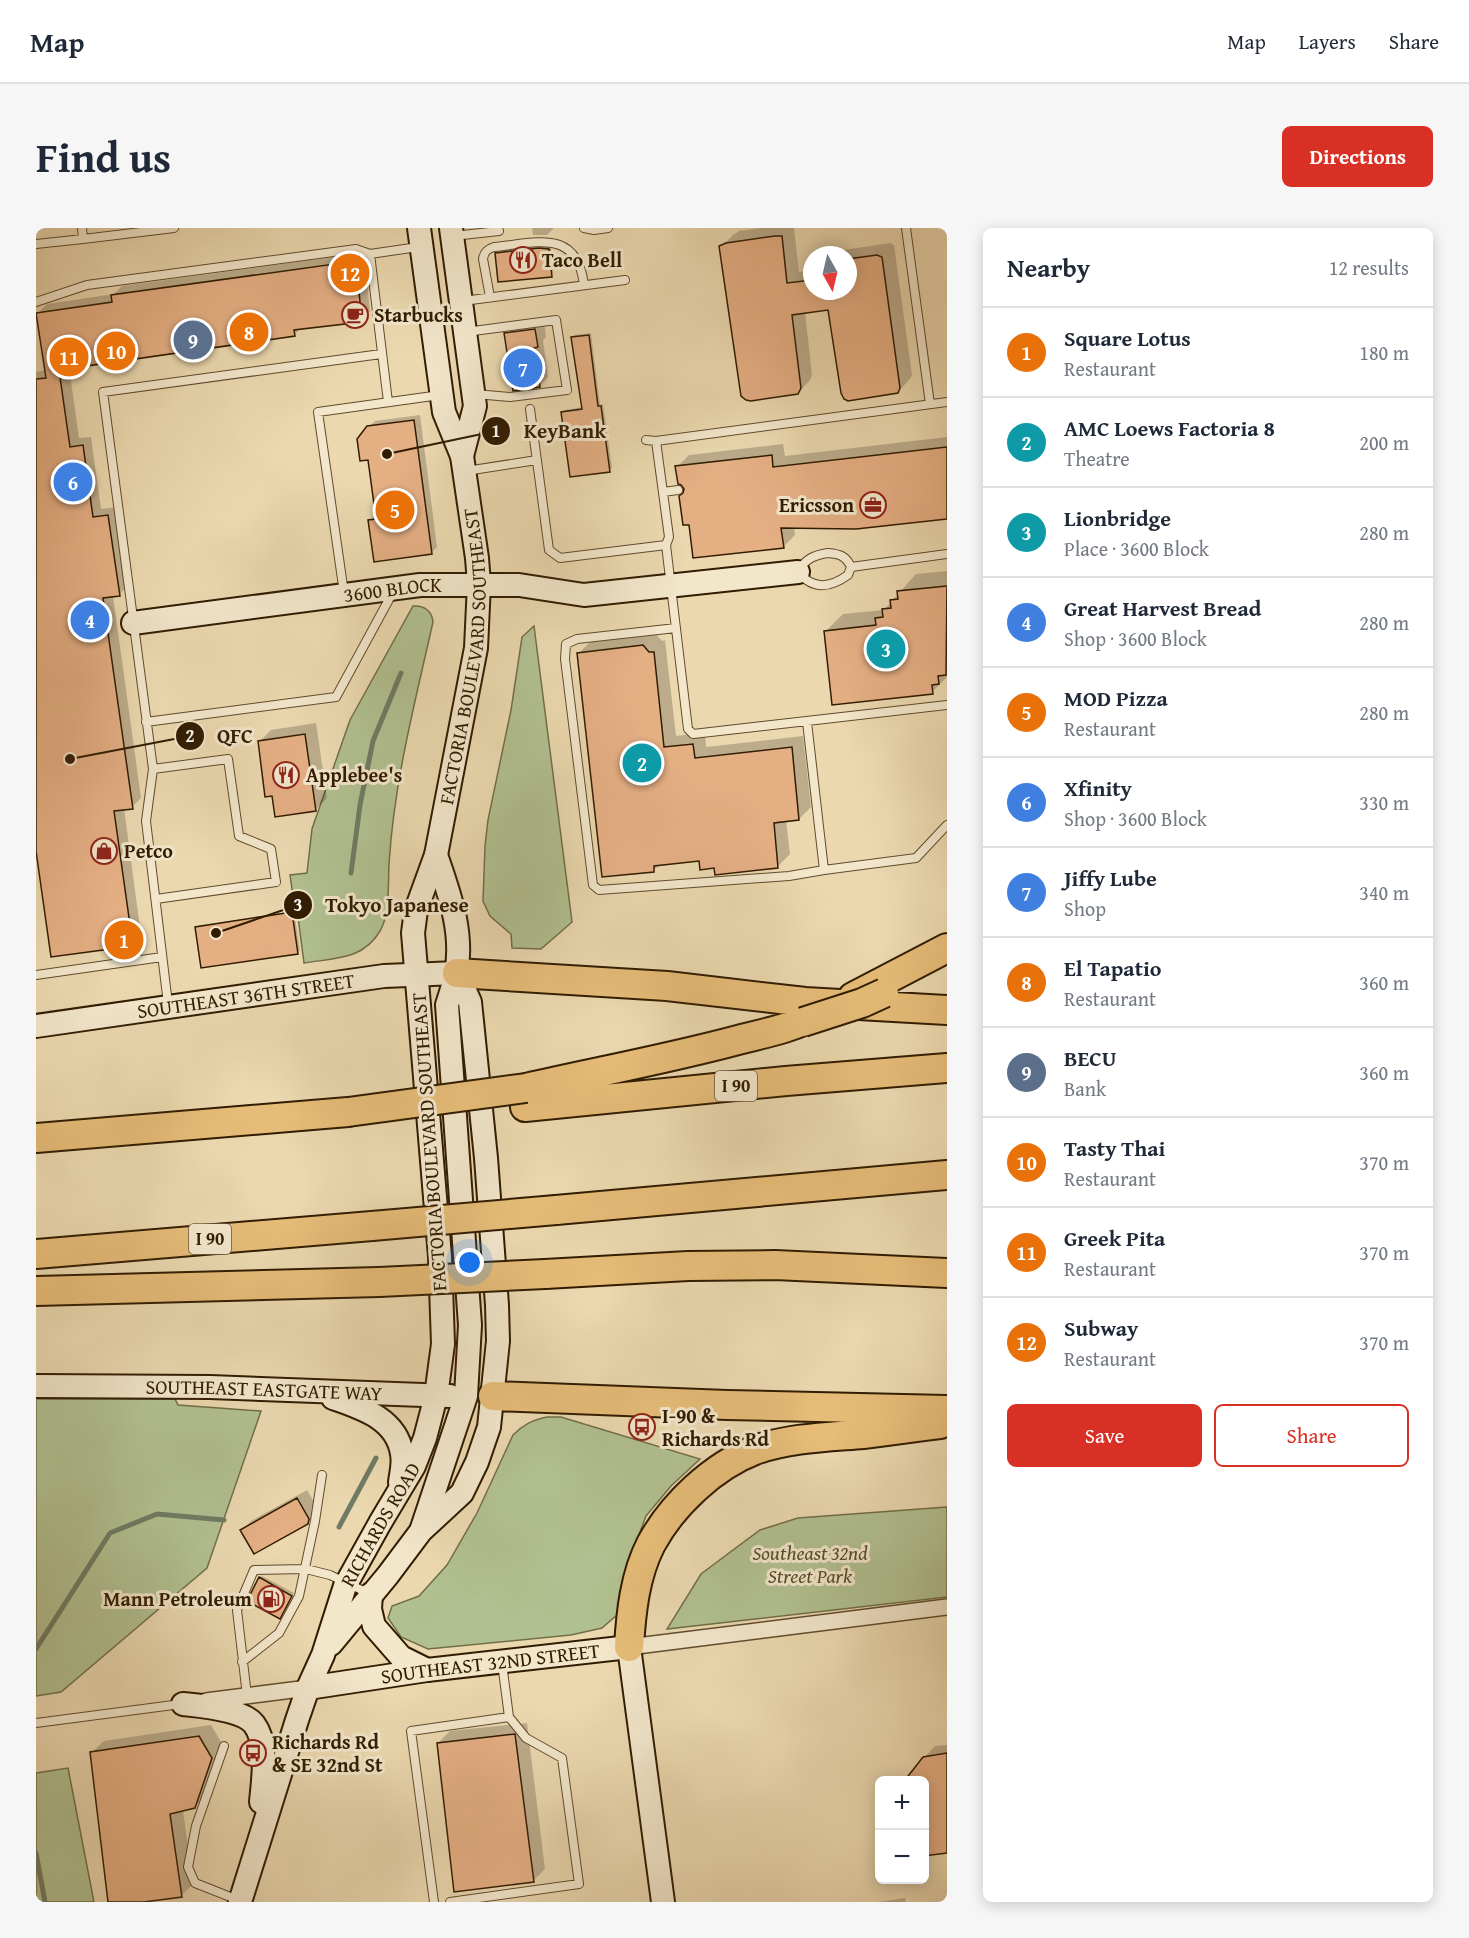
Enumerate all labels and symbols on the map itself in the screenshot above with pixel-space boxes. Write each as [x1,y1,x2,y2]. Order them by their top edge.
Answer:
restaurant icon: Taco Bell [508,245,538,275]
place label: Taco Bell [542,245,622,274]
north arrow [803,246,857,300]
pin: 12 [330,250,370,296]
cafe icon: Starbucks [340,300,370,330]
place label: Starbucks [374,300,463,329]
pin: 8 [230,310,268,354]
pin: 9 [174,318,212,362]
pin: 10 [96,328,136,374]
pin: 11 [50,334,88,380]
pin: 7 [504,346,542,390]
callout: KeyBank [481,412,618,451]
text: KeyBank [524,415,607,446]
text: 1 [491,417,501,444]
pin: 6 [54,460,93,504]
pin: 5 [376,488,414,532]
place label: Ericsson [779,490,854,519]
office icon: Ericsson [858,490,888,520]
street label: FACTORIA BOULEVARD SOUTHEAST [431,506,493,807]
street label: 3600 BLOCK [342,570,442,609]
pin: 4 [70,598,110,642]
pin: 3 [866,626,906,672]
callout: QFC [175,717,265,756]
text: QFC [217,720,253,751]
text: 2 [185,722,195,749]
pin: 2 [622,740,662,786]
restaurant icon: Applebee's [271,760,301,790]
place label: Applebee's [306,760,402,789]
shop icon: Petco [89,836,119,866]
place label: Petco [124,836,173,865]
callout: Tokyo Japanese [283,885,481,924]
text: Tokyo Japanese [325,889,469,920]
text: 3 [293,891,303,918]
pin: 1 [104,918,143,962]
street label: SOUTHEAST 36TH STREET [135,965,356,1025]
street label: FACTORIA BOULEVARD SOUTHEAST [404,992,453,1292]
road number: I 90 [715,1071,757,1101]
road number: I 90 [189,1224,231,1254]
your location [455,1248,484,1277]
street label: SOUTHEAST EASTGATE WAY [145,1372,383,1407]
place label: I-90 & Richards Rd [662,1401,769,1453]
bus stop icon: I-90 & Richards Rd [627,1412,657,1442]
street label: RICHARDS ROAD [332,1457,427,1592]
park label: Southeast 32nd Street Park [752,1538,868,1590]
place label: Mann Petroleum [103,1584,252,1613]
fuel station icon: Mann Petroleum [256,1584,286,1614]
street label: SOUTHEAST 32ND STREET [379,1635,601,1691]
place label: Richards Rd & SE 32nd St [272,1727,383,1779]
bus stop icon: Richards Rd & SE 32nd St [238,1738,268,1768]

